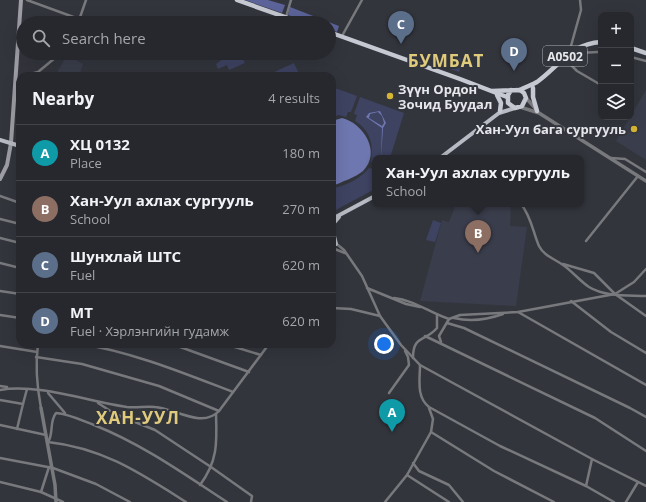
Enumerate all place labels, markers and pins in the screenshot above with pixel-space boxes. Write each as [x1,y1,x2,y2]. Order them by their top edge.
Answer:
pin: C [388,11,414,44]
pin: D [501,38,527,71]
place label: Зүүн Ордон Зочид Буудал [398,80,492,113]
marker: Зүүн Ордон Зочид Буудал [385,91,395,101]
place label: Хан-Уул бага сургууль [476,120,626,138]
marker: Хан-Уул бага сургууль [629,124,639,134]
pin: B [465,220,491,253]
pin: A [379,399,405,432]

